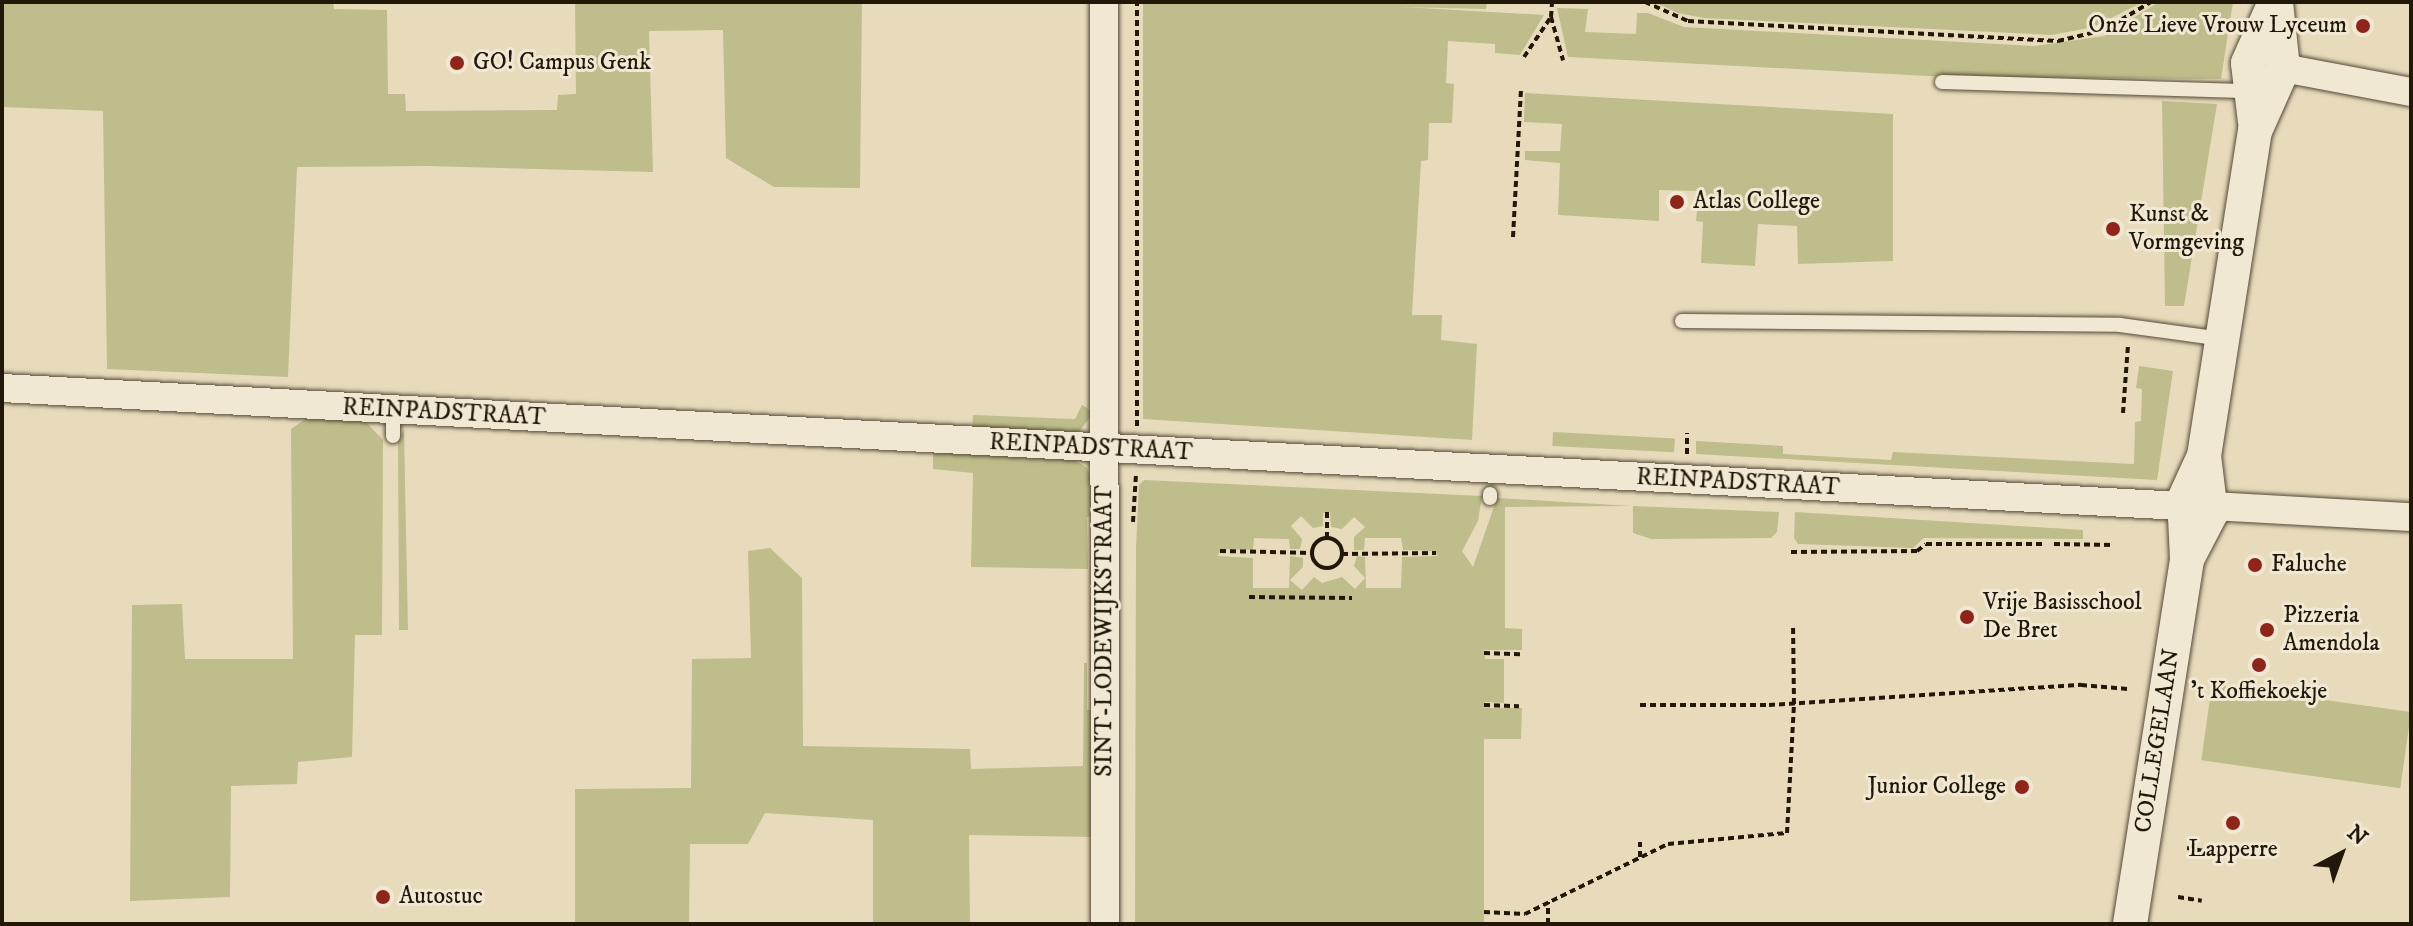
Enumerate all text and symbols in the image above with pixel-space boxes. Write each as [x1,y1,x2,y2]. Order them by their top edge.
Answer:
place label: Onze Lieve Vrouw Lyceum [2088,12,2347,40]
marker: Onze Lieve Vrouw Lyceum [2354,17,2372,35]
place label: GO! Campus Genk [473,49,651,77]
marker: GO! Campus Genk [448,54,466,72]
place label: Atlas College [1693,188,1820,216]
marker: Atlas College [1668,193,1686,211]
place label: Kunst & Vormgeving [2129,201,2244,257]
marker: Kunst & Vormgeving [2104,220,2122,238]
street label: REINPADSTRAAT [341,393,547,433]
street label: REINPADSTRAAT [988,428,1194,468]
street label: REINPADSTRAAT [1635,463,1841,503]
street label: SINT-LODEWIJKSTRAAT [1091,485,1119,777]
place label: Faluche [2271,551,2347,579]
marker: Faluche [2246,556,2264,574]
place label: Vrije Basisschool De Bret [1983,589,2142,645]
place label: Pizzeria Amendola [2283,602,2380,658]
marker: Vrije Basisschool De Bret [1958,608,1976,626]
marker: Pizzeria Amendola [2258,621,2276,639]
street label: COLLEGELAAN [2129,647,2187,835]
marker: 't Koffiekoekje [2250,656,2268,674]
place label: 't Koffiekoekje [2191,678,2327,706]
place label: Junior College [1867,773,2006,801]
marker: Junior College [2013,778,2031,796]
marker: Lapperre [2224,814,2242,832]
north arrow [2301,814,2381,894]
text: N [2341,819,2373,852]
place label: Lapperre [2188,836,2278,864]
place label: Autostuc [399,883,483,911]
marker: Autostuc [374,888,392,906]

